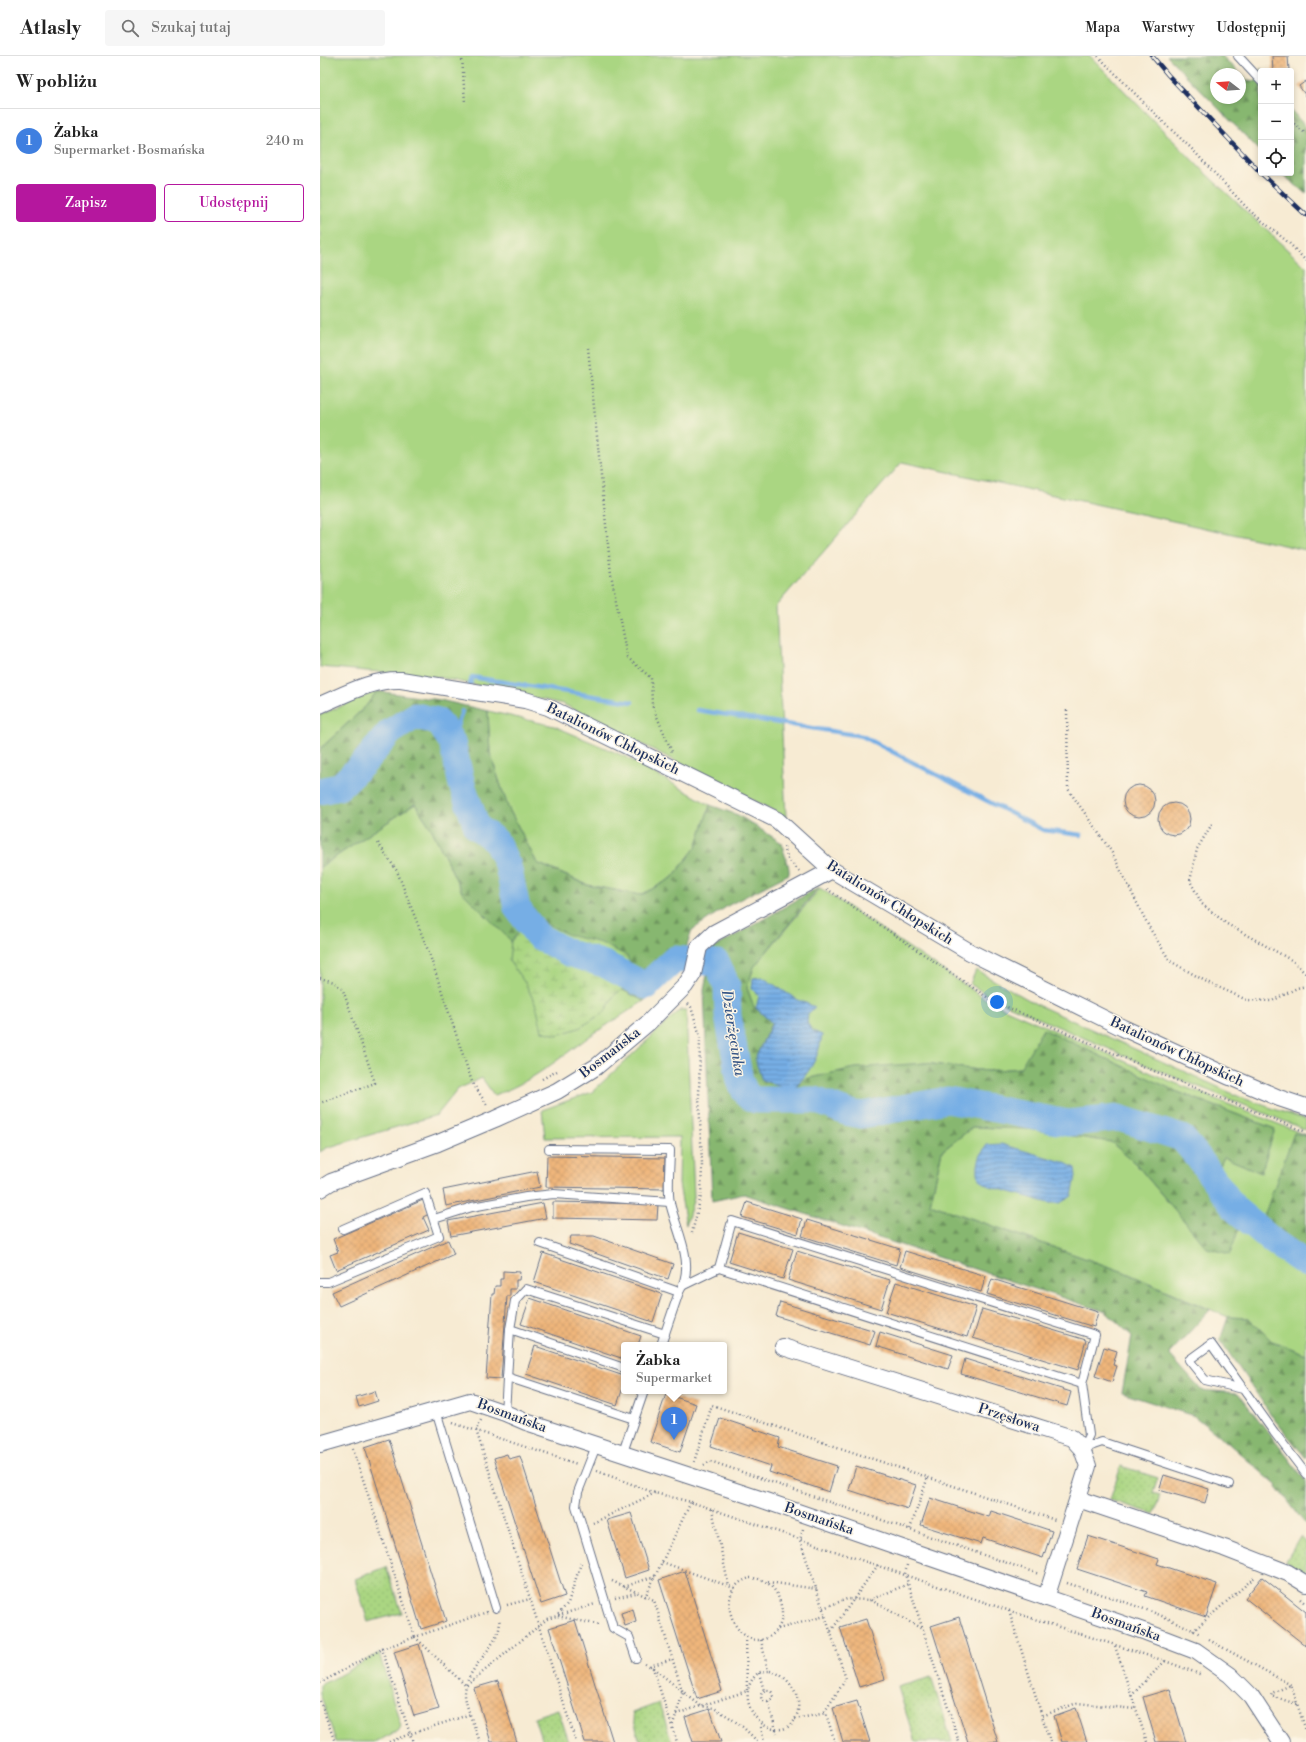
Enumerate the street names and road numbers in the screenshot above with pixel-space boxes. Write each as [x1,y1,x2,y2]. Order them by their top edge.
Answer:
street label: Batalionów Chłopskich [543,699,683,779]
street label: Batalionów Chłopskich [823,856,957,950]
street label: Batalionów Chłopskich [1106,1013,1247,1091]
street label: Bosmańska [575,1023,645,1083]
street label: Bosmańska [474,1395,550,1437]
street label: Przęsłowa [976,1400,1043,1437]
street label: Bosmańska [781,1498,857,1540]
street label: Bosmańska [1088,1604,1164,1646]

